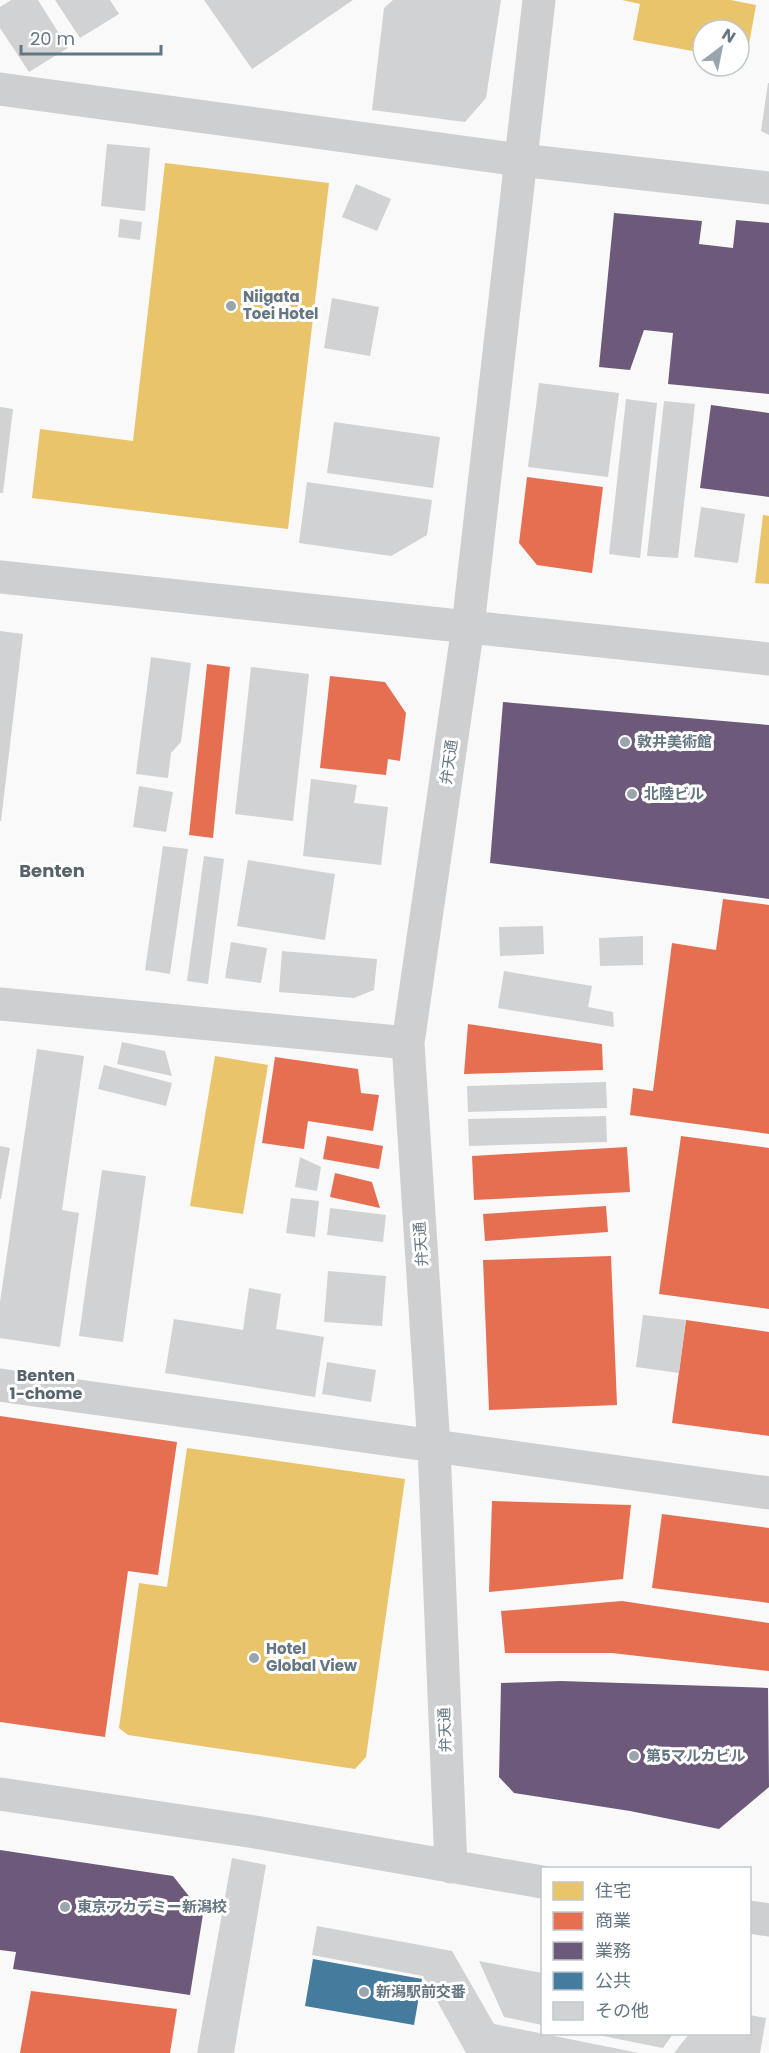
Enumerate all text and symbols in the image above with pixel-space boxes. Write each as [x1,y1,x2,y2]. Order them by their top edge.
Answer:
scale bar [21,18,160,56]
north arrow [691,18,751,78]
text: N [717,23,740,49]
text: 20 m [30,26,75,51]
place label: Niigata Toei Hotel [243,286,319,324]
marker: Niigata Toei Hotel [224,299,238,313]
place label: 敦井美術館 [637,731,712,752]
marker: 敦井美術館 [618,735,632,749]
street label: 弁天通 [435,738,462,786]
place label: 北陸ビル [644,783,704,804]
marker: 北陸ビル [625,787,639,801]
district label: Benten [19,858,85,883]
street label: 弁天通 [408,1221,433,1267]
district label: Benten 1-chome [10,1364,83,1405]
place label: Hotel Global View [266,1638,357,1676]
marker: Hotel Global View [247,1651,261,1665]
street label: 弁天通 [433,1707,456,1753]
place label: 第5マルカビル [646,1745,745,1766]
marker: 第5マルカビル [627,1749,641,1763]
legend [541,1867,751,2035]
text: 住宅 [595,1878,631,1903]
place label: 東京アカデミー新潟校 [77,1896,227,1917]
marker: 東京アカデミー新潟校 [58,1900,72,1914]
text: 商業 [595,1908,631,1933]
text: 業務 [595,1938,631,1963]
text: 公共 [595,1968,631,1993]
place label: 新潟駅前交番 [376,1981,466,2002]
marker: 新潟駅前交番 [357,1985,371,1999]
text: その他 [595,1998,649,2023]

